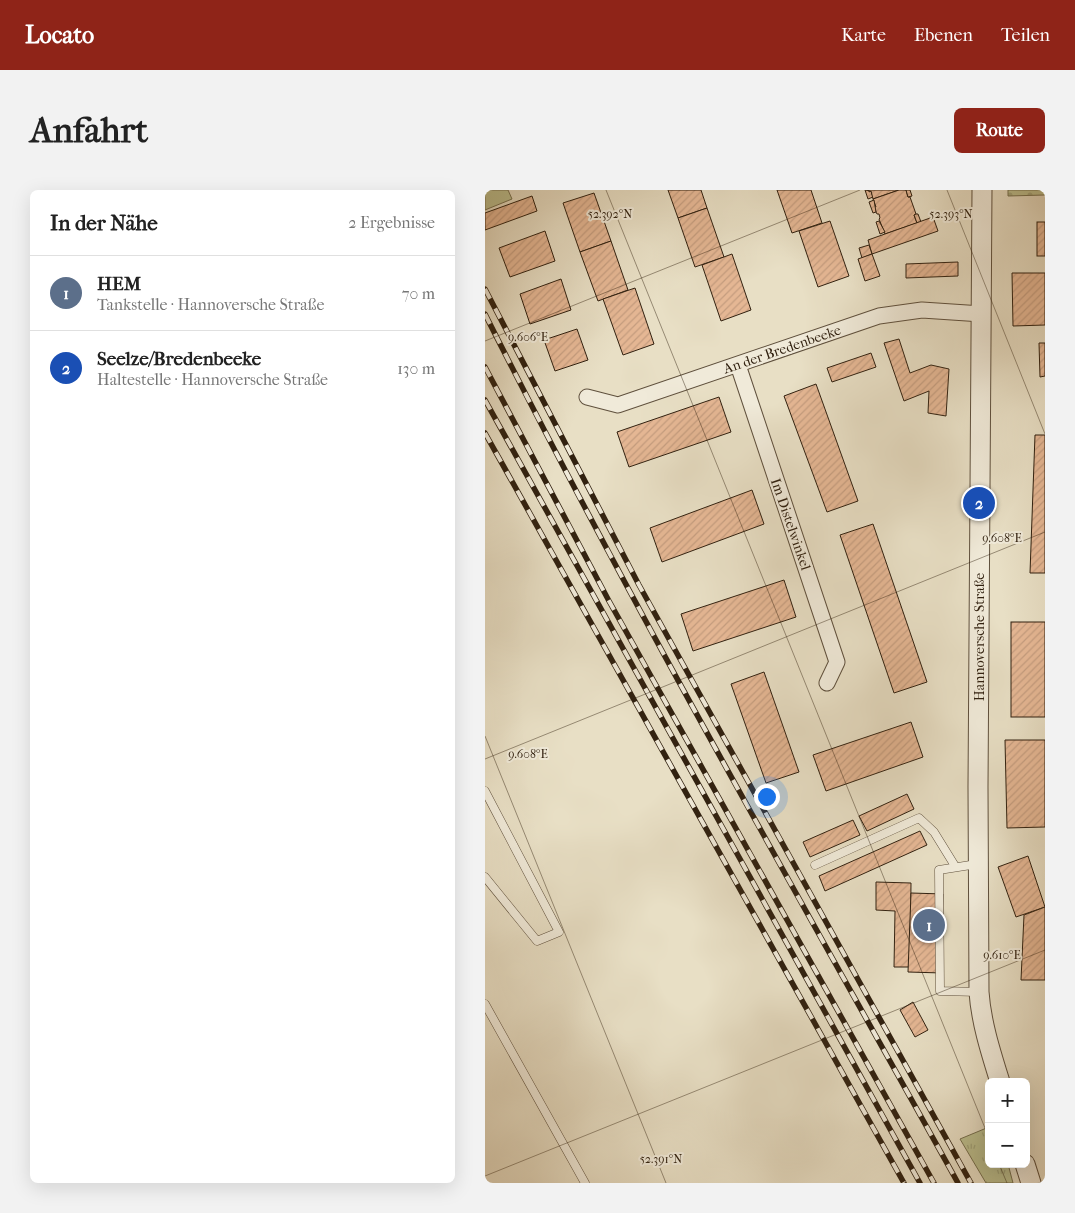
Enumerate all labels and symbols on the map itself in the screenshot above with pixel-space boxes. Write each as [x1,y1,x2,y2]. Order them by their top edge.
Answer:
text: 52.392°N [588,207,632,221]
text: 52.393°N [929,207,973,221]
street label: An der Bredenbeeke [720,321,843,378]
text: 9.606°E [508,330,548,344]
street label: Im Distelwinkel [767,476,814,572]
pin: 2 [963,484,995,522]
text: 9.608°E [982,531,1022,545]
street label: Hannoversche Straße [971,573,988,701]
text: 9.608°E [508,747,548,761]
your location [754,784,780,810]
pin: 1 [913,906,945,944]
text: 9.610°E [983,948,1021,962]
text: 52.391°N [640,1152,682,1166]

